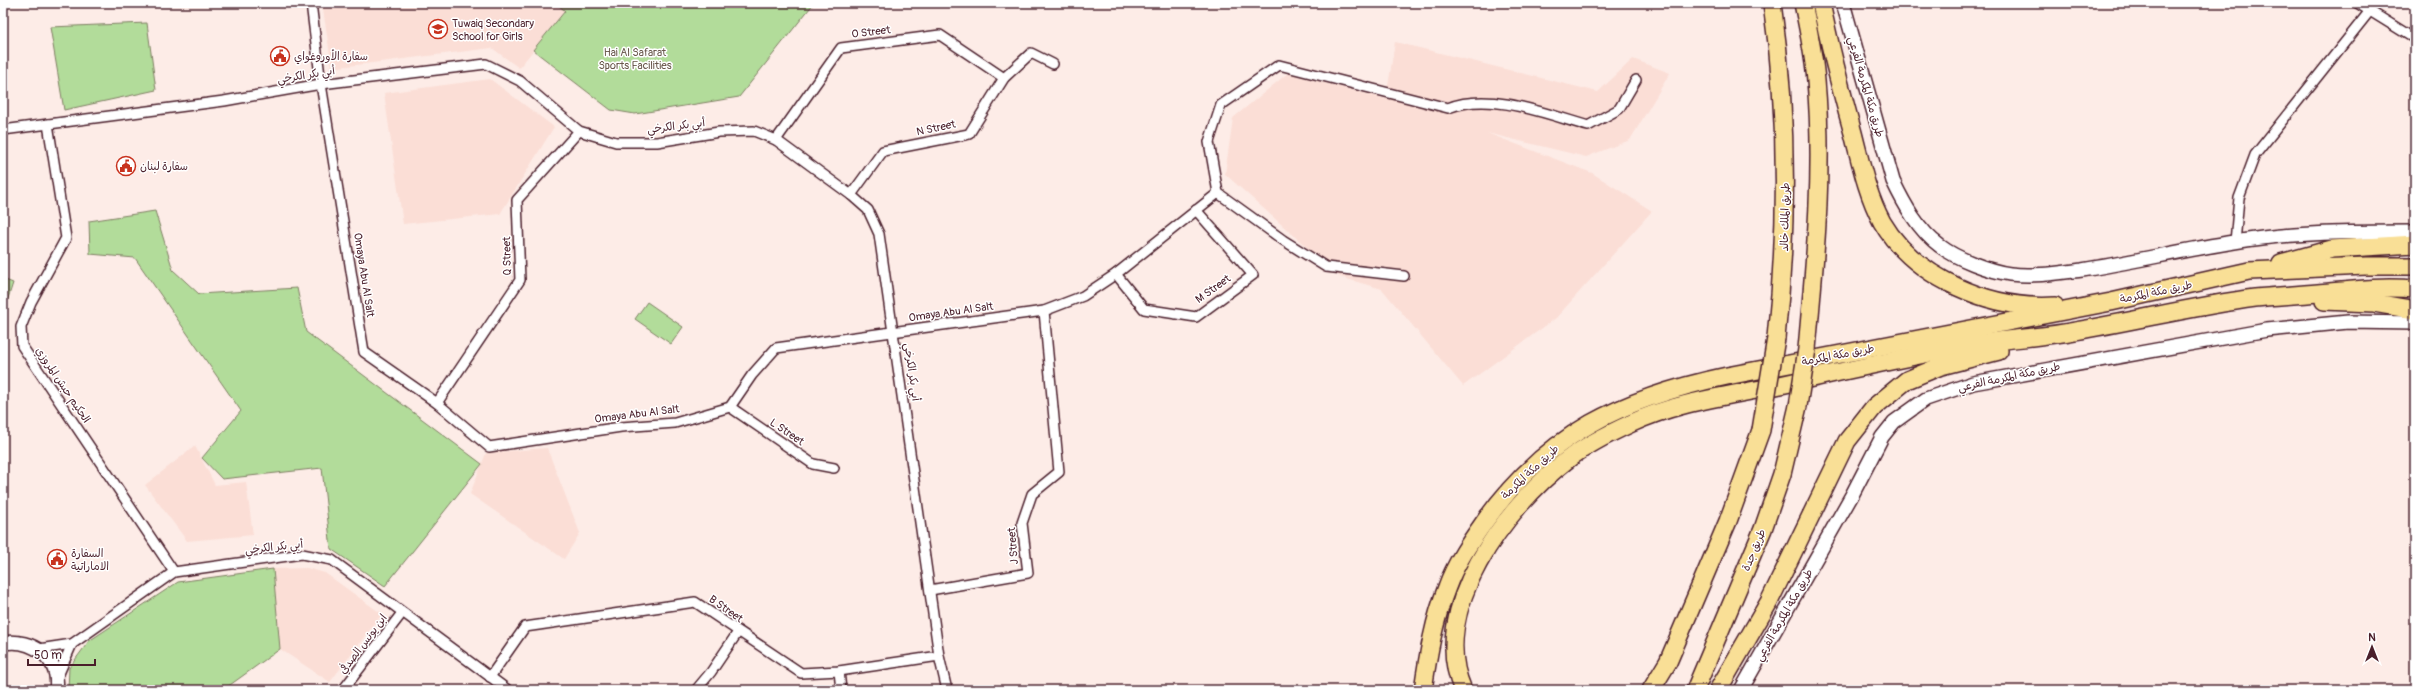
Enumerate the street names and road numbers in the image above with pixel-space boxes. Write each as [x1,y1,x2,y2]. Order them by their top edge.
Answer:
street label: O Street [851,23,892,41]
street label: طريق مكة المكرمة الفرعي [1842,35,1887,140]
street label: أبي بكر الكرخي [276,64,337,90]
street label: أبي بكر الكرخي [646,116,707,140]
street label: N Street [915,117,957,138]
street label: طريق الملك خالد [1778,182,1792,252]
street label: Omaya Abu Al Salt [351,232,377,319]
street label: Q Street [500,236,514,276]
street label: M Street [1193,272,1234,306]
street label: طريق مكة المكرمة [2119,278,2193,306]
street label: Omaya Abu Al Salt [908,300,995,324]
street label: أبي بكر الكرخي [898,342,923,403]
street label: طريق مكة المكرمة [1801,342,1875,368]
street label: الحكيم حبش المروزي [31,345,93,426]
street label: طريق مكة المكرمة الفرعي [1957,360,2062,398]
street label: Omaya Abu Al Salt [594,402,681,426]
street label: L Street [767,416,807,448]
street label: طريق مكة المكرمة [1499,442,1561,502]
street label: J Street [1005,526,1021,565]
street label: طريق جدة [1739,527,1769,573]
street label: أبي بكر الكرخي [244,537,304,560]
street label: طريق مكة المكرمة الفرعي [1752,567,1819,665]
street label: B Street [707,593,746,626]
street label: ابن يونس الصدفي [335,610,391,677]

